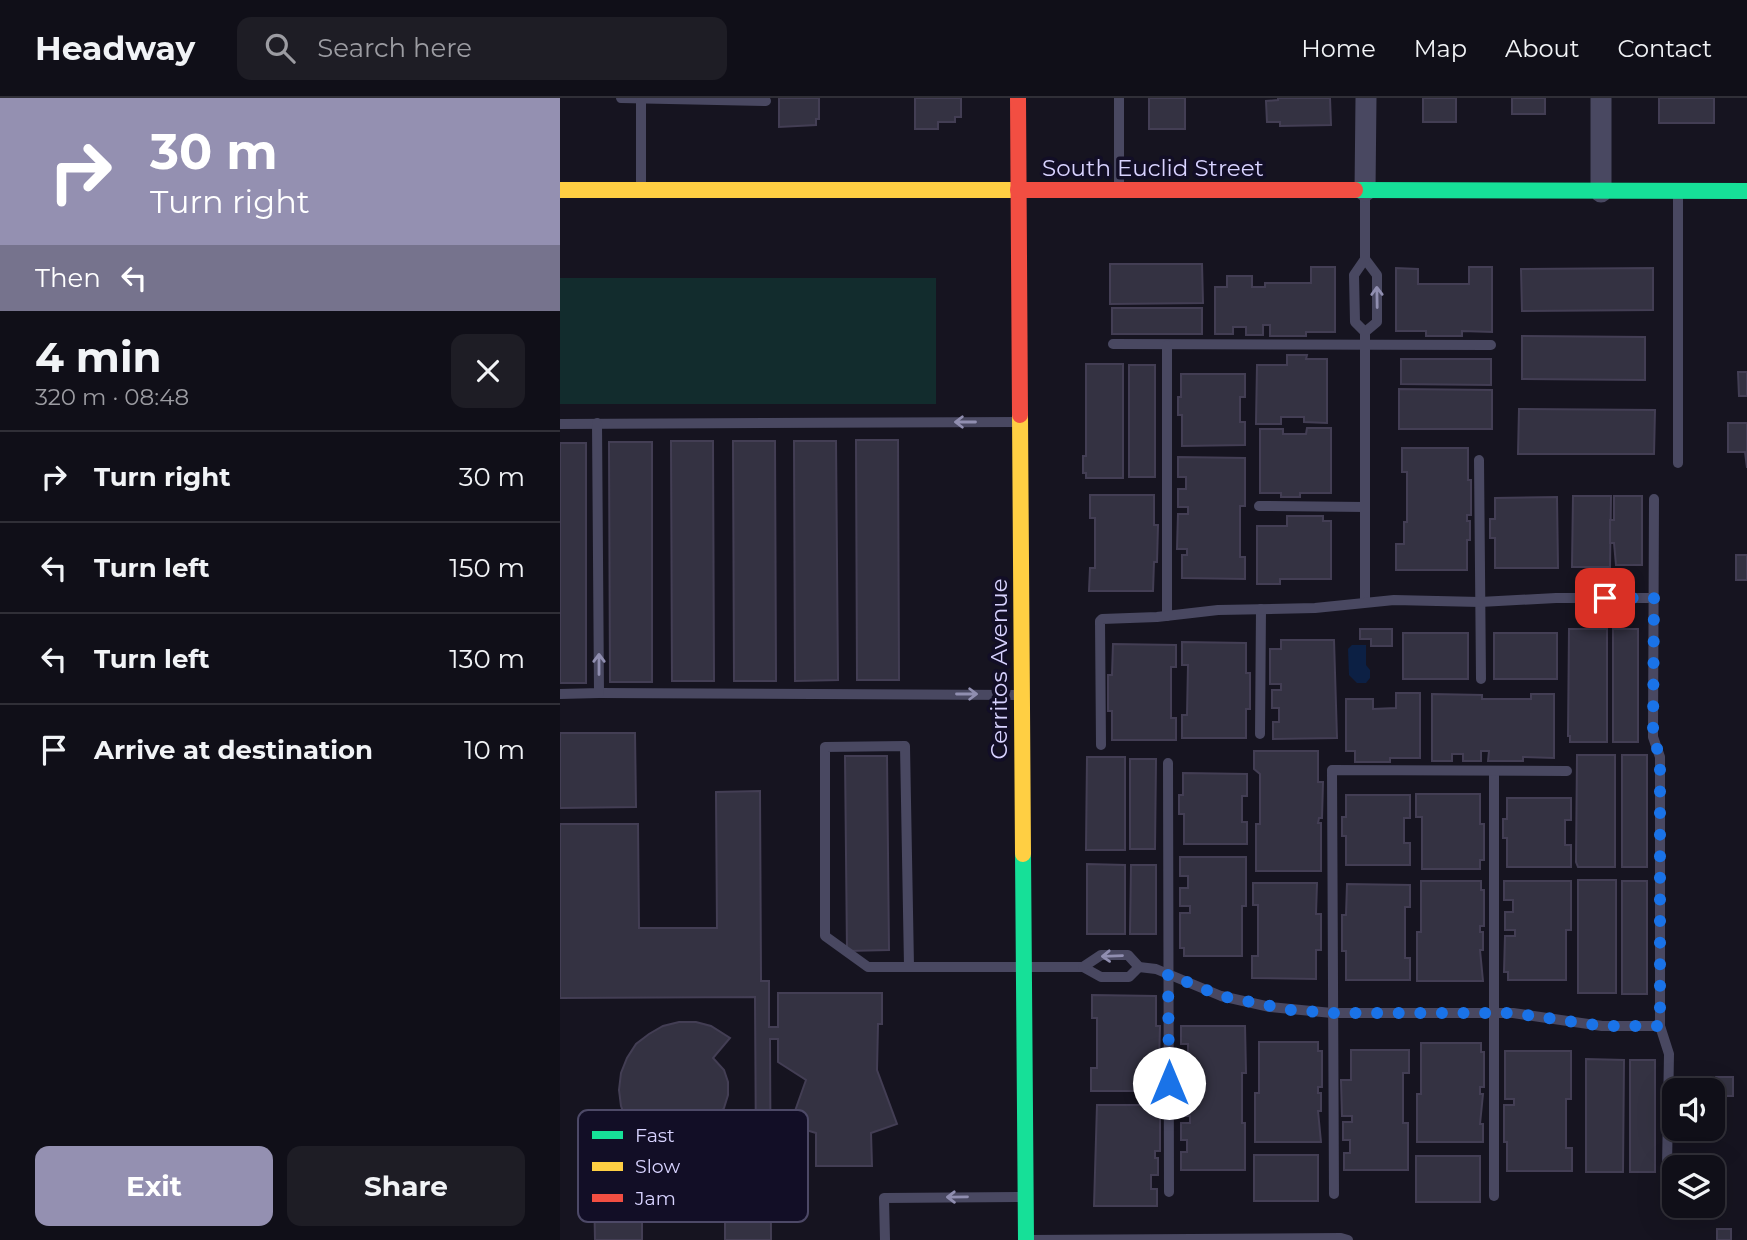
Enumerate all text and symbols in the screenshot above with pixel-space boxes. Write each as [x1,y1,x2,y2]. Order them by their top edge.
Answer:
search box [237,17,727,80]
text: Headway [35,28,195,68]
icon: search [261,29,299,67]
text: Search here [317,32,472,64]
text: Home [1301,34,1376,63]
text: Map [1414,34,1467,63]
text: About [1505,34,1579,63]
text: Contact [1617,34,1712,63]
text: 30 m [150,122,278,181]
icon: right [35,126,126,217]
street label: South Euclid Street [1042,154,1264,182]
text: Turn right [150,182,310,221]
icon: left [115,259,153,297]
text: Then [35,262,101,294]
one-way arrow [1370,285,1384,308]
text: 4 min [35,331,162,383]
button: close [451,334,525,408]
text: 320 m · 08:48 [35,383,189,411]
one-way arrow [954,415,977,429]
icon: right [35,458,73,496]
text: Turn right [94,461,230,493]
text: 30 m [459,461,525,493]
icon: left [35,549,73,587]
text: Turn left [94,552,210,584]
text: 150 m [449,552,525,584]
pin [1575,568,1635,628]
street label: Cerritos Avenue [985,578,1013,760]
icon: arrive [1586,579,1624,617]
icon: left [35,640,73,678]
text: Turn left [94,643,210,675]
text: 130 m [449,643,525,675]
one-way arrow [592,653,606,676]
one-way arrow [955,687,978,701]
icon: arrive [35,731,73,769]
text: Arrive at destination [94,734,373,766]
text: 10 m [464,734,525,766]
one-way arrow [1101,949,1124,962]
position arrow [1132,1046,1206,1120]
map controls [1662,1078,1725,1218]
button: sound [1662,1078,1725,1141]
legend [578,1110,808,1222]
text: Fast [635,1124,675,1147]
button: Exit [35,1146,273,1226]
button: Share [287,1146,525,1226]
text: Slow [635,1155,680,1178]
button: layers [1662,1155,1725,1218]
text: Jam [634,1187,676,1210]
one-way arrow [946,1191,969,1204]

